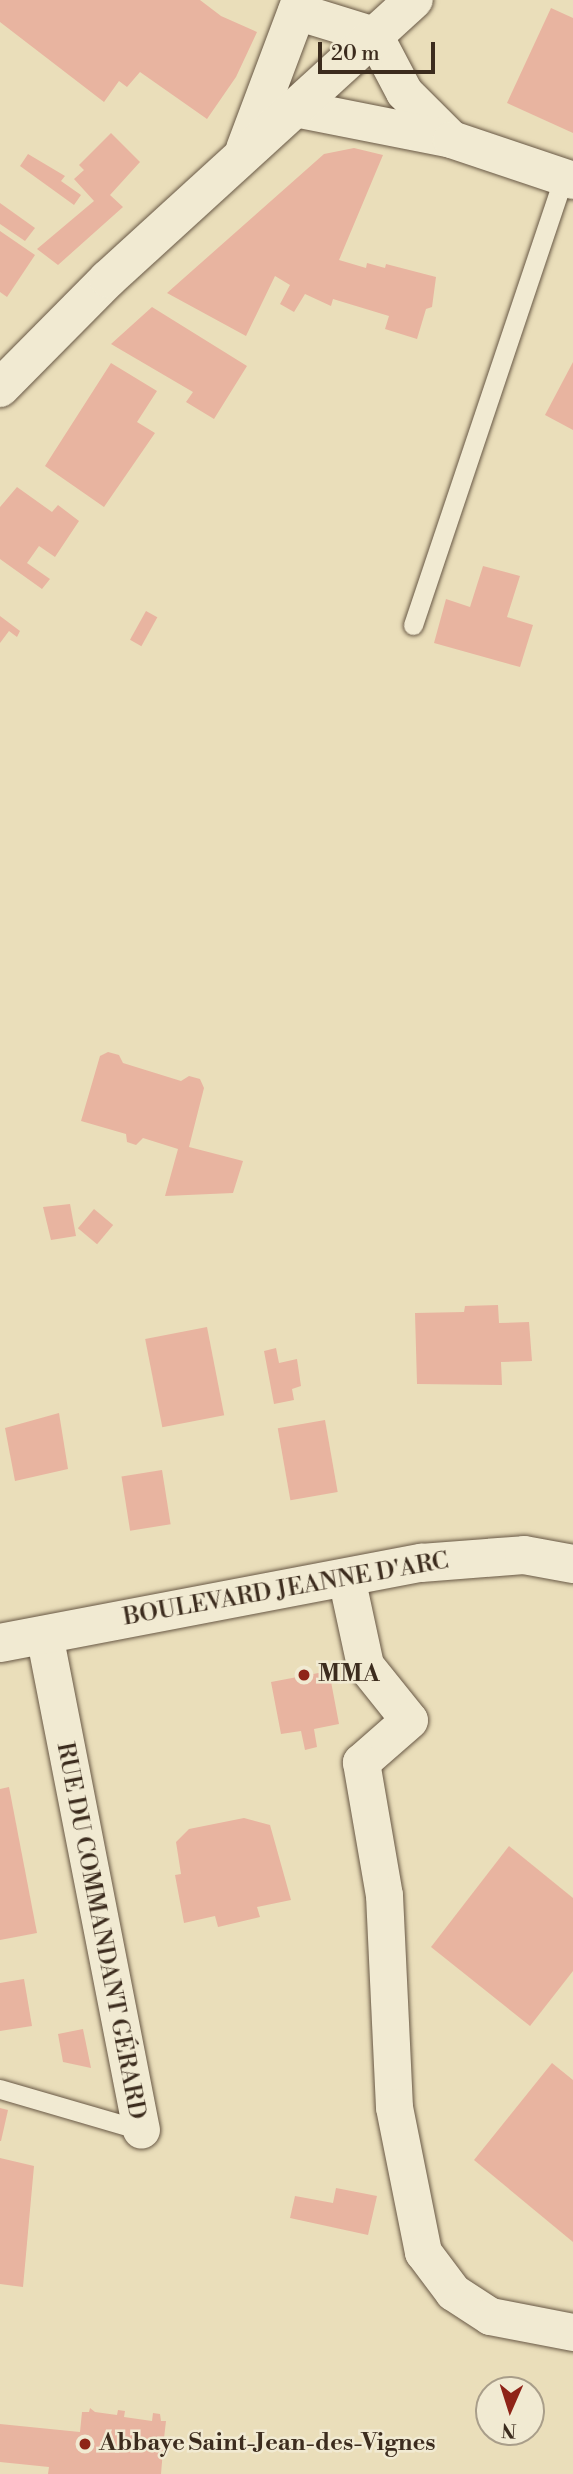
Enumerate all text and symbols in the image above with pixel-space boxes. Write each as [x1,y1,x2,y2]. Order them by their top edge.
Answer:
scale bar [321,28,438,72]
text: 20 m [331,41,380,67]
street label: BOULEVARD JEANNE D'ARC [121,1547,451,1633]
place label: MMA [318,1661,380,1689]
marker: MMA [296,1667,312,1683]
street label: RUE DU COMMANDANT GÉRARD [49,1740,151,2122]
north arrow [475,2376,545,2446]
text: N [501,2418,517,2442]
place label: Abbaye Saint-Jean-des-Vignes [99,2430,436,2458]
marker: Abbaye Saint-Jean-des-Vignes [77,2436,93,2452]

